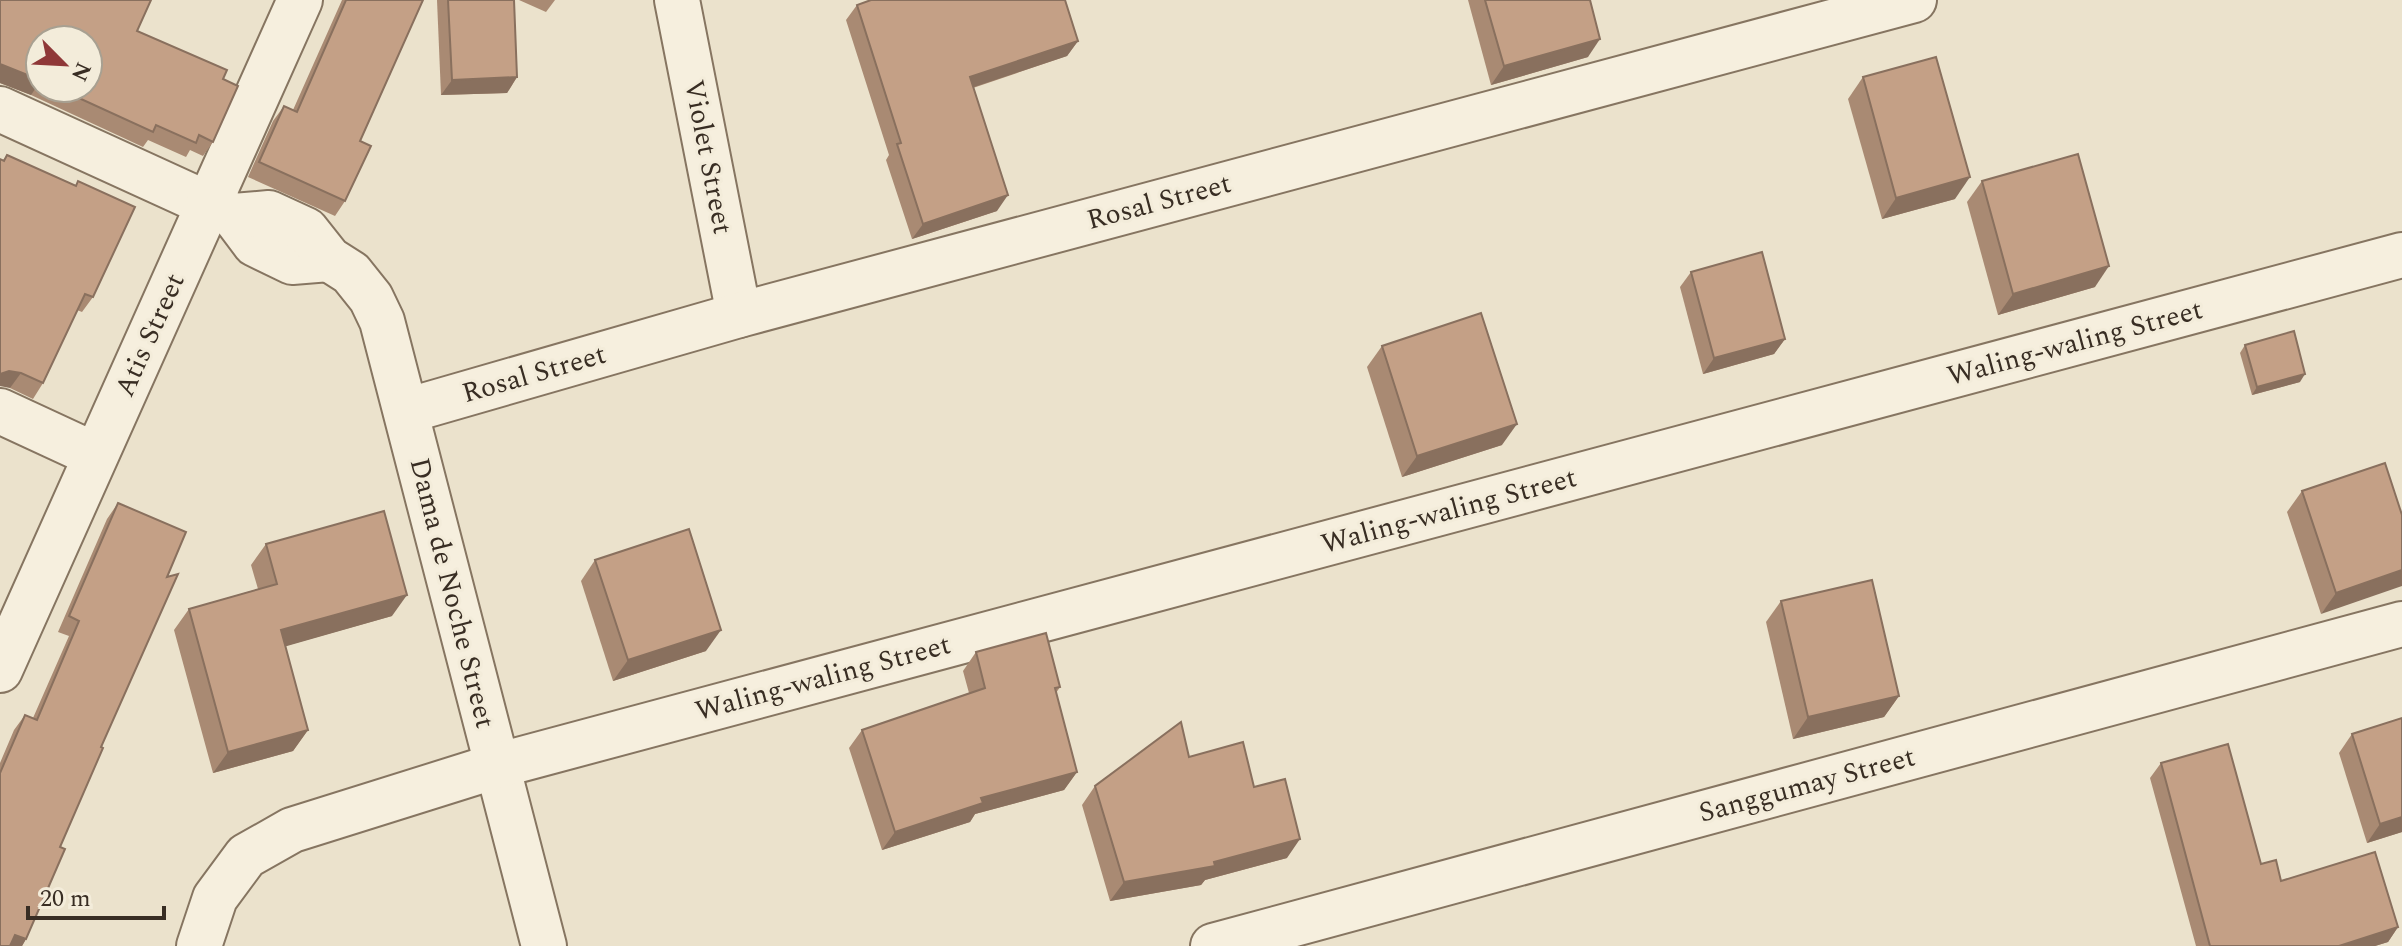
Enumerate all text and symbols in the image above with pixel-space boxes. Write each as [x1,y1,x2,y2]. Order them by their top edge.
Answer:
north arrow [24,24,104,104]
text: N [62,57,100,86]
street label: Violet Street [672,76,744,238]
street label: Rosal Street [1082,162,1236,242]
street label: Atis Street [104,266,196,404]
street label: Waling-waling Street [1943,288,2208,398]
street label: Rosal Street [457,333,611,415]
street label: Dama de Noche Street [398,453,506,733]
street label: Waling-waling Street [1317,456,1582,566]
street label: Waling-waling Street [691,623,956,733]
street label: Sanggumay Street [1694,735,1920,835]
scale bar [28,870,164,920]
text: 20 m [40,881,91,917]

